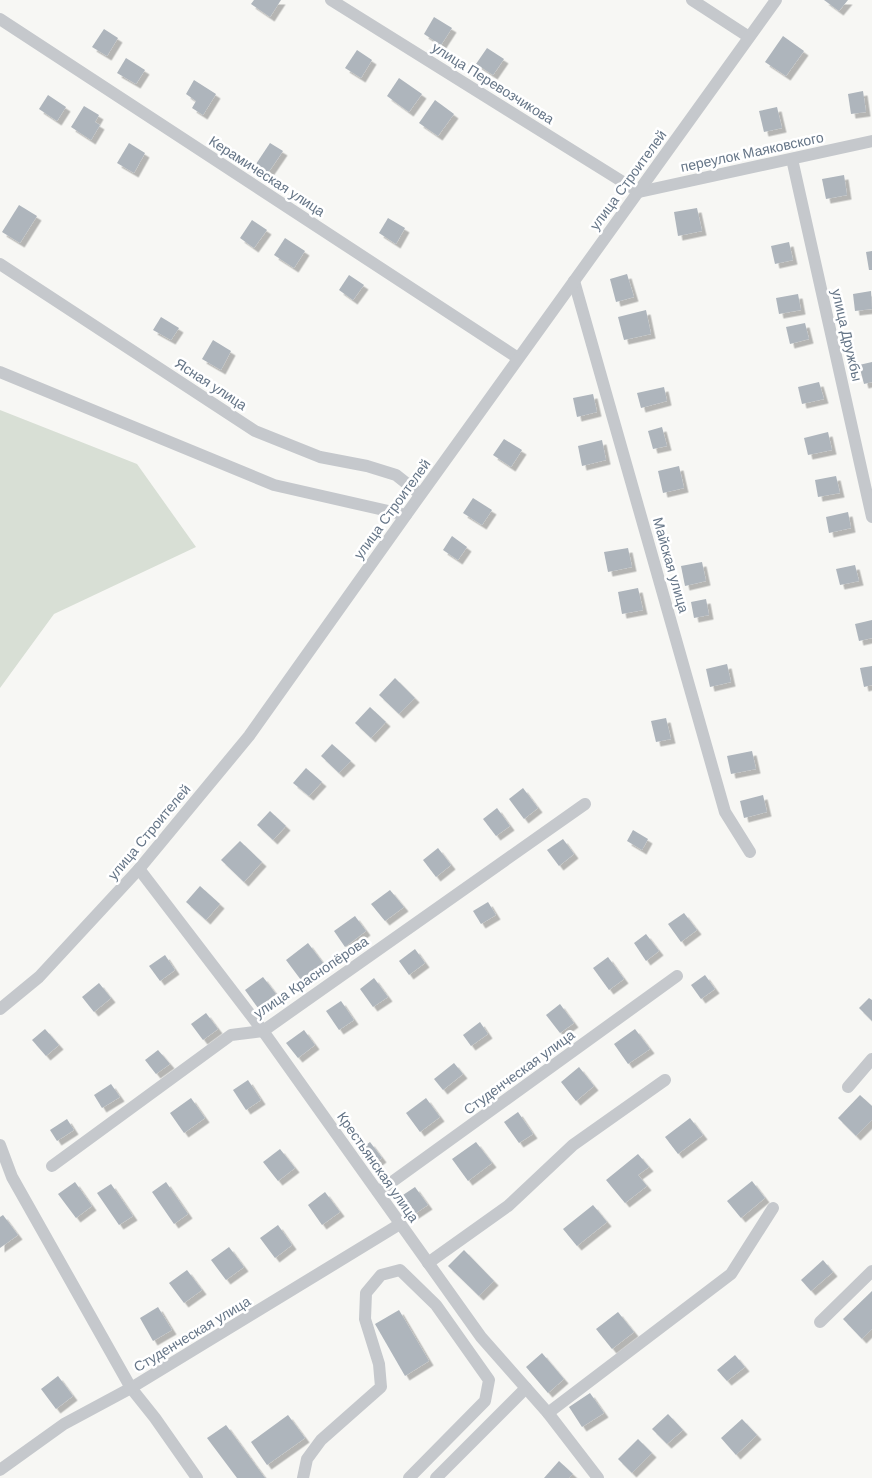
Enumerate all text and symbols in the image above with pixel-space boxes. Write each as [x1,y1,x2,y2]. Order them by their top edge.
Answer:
street label: улица Перевозчикова [429,38,558,128]
street label: улица Строителей [586,126,670,234]
street label: переулок Маяковского [679,128,825,176]
street label: Керамическая улица [205,132,329,220]
street label: улица Дружбы [828,287,866,383]
street label: Ясная улица [172,354,251,414]
street label: улица Строителей [350,455,434,563]
street label: Майская улица [649,515,693,615]
street label: улица Строителей [104,780,194,884]
street label: улица Краснопёрова [250,932,372,1022]
street label: Студенческая улица [460,1026,578,1118]
street label: Крестьянская улица [333,1108,423,1226]
street label: Студенческая улица [130,1292,254,1376]

